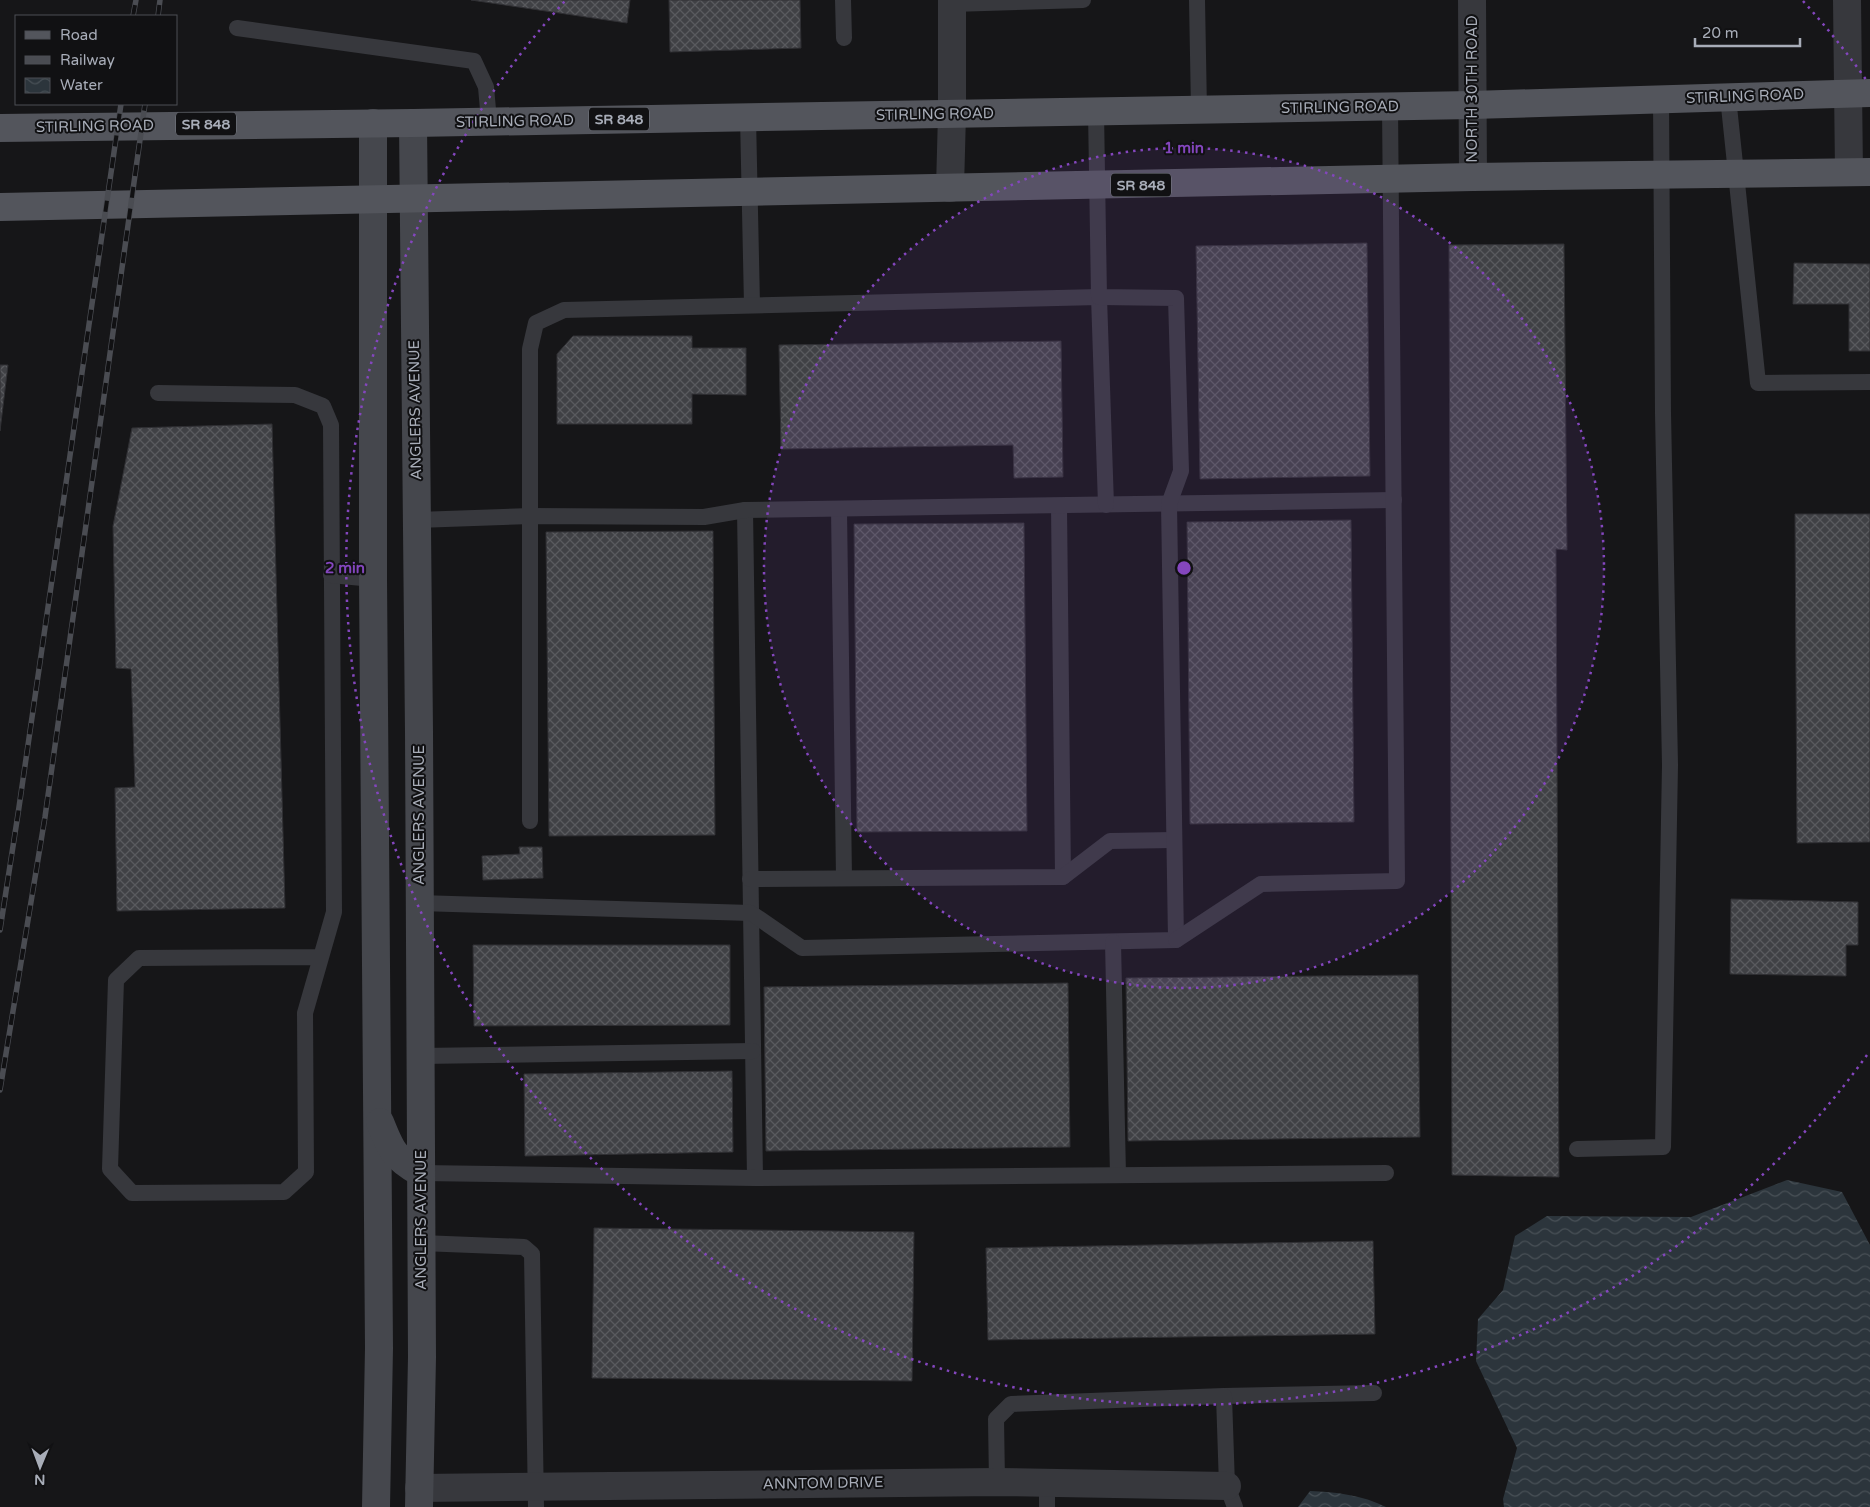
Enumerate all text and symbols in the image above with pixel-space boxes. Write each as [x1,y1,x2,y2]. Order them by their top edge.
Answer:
legend [15,15,178,105]
street label: NORTH 30TH ROAD [1463,15,1481,163]
scale bar [1695,15,1800,47]
text: 20 m [1702,24,1739,42]
text: Road [60,26,98,44]
text: Railway [60,51,115,69]
text: Water [60,76,103,94]
street label: STIRLING ROAD [1686,85,1804,107]
street label: STIRLING ROAD [1281,97,1399,117]
street label: STIRLING ROAD [876,104,994,124]
road number: SR 848 [589,108,649,130]
street label: STIRLING ROAD [456,111,574,131]
road number: SR 848 [176,112,236,136]
street label: STIRLING ROAD [36,116,154,136]
text: 1 min [1164,139,1204,157]
road number: SR 848 [1111,174,1171,196]
street label: ANGLERS AVENUE [405,340,425,480]
text: 2 min [325,559,365,577]
centre of rings [1175,559,1193,577]
street label: ANGLERS AVENUE [410,745,428,885]
street label: ANGLERS AVENUE [412,1150,430,1290]
north arrow [15,1442,65,1492]
text: N [34,1471,46,1488]
street label: ANNTOM DRIVE [762,1473,884,1493]

